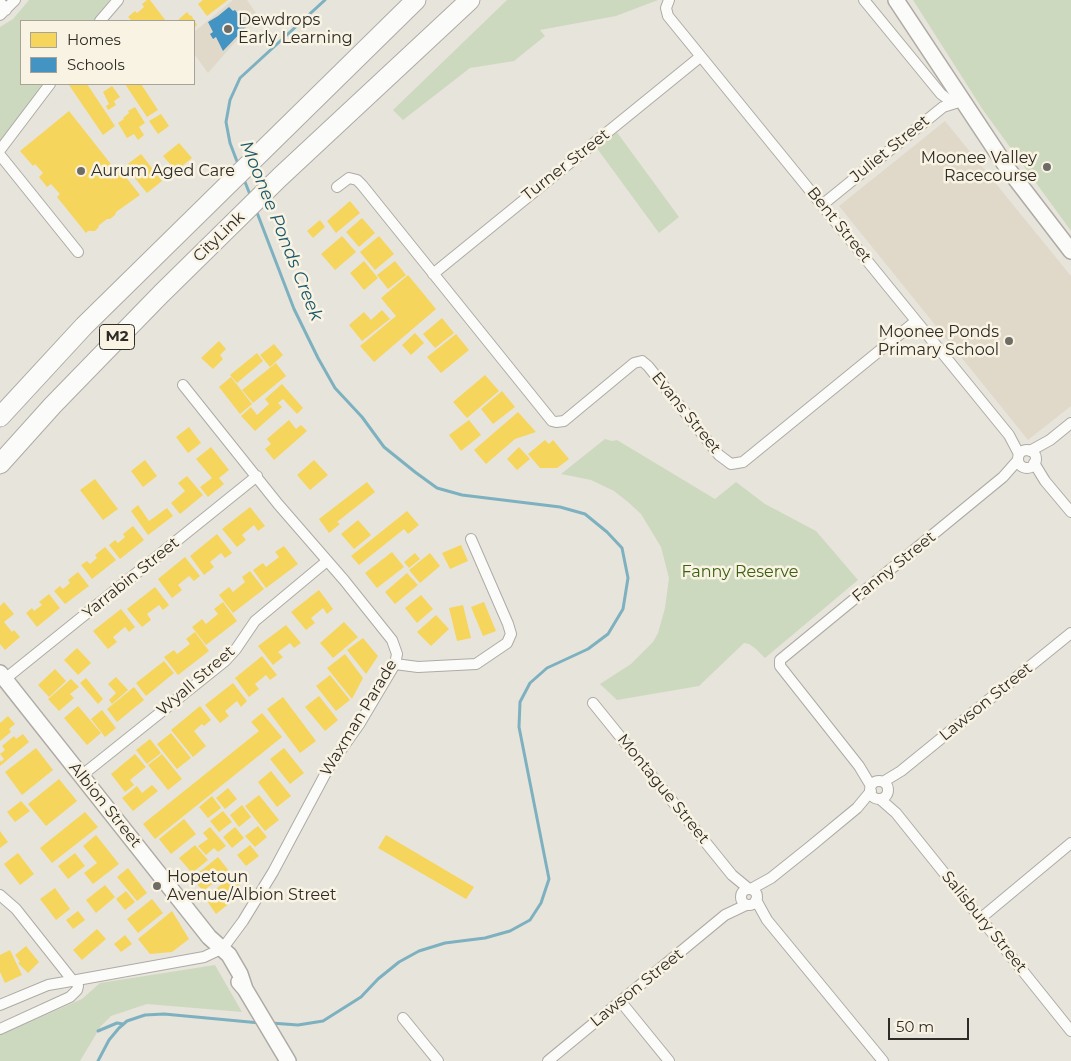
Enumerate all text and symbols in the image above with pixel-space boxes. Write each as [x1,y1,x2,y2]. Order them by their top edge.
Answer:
place label: Dewdrops Early Learning [238,10,353,48]
legend [20,20,195,85]
marker: Dewdrops Early Learning [222,23,234,35]
text: Homes [67,30,121,49]
text: Schools [67,55,125,74]
street label: Juliet Street [847,111,933,187]
street label: Turner Street [519,125,613,205]
water label: Moonee Ponds Creek [235,138,327,324]
place label: Moonee Valley Racecourse [921,148,1037,186]
place label: Aurum Aged Care [91,161,235,181]
marker: Moonee Valley Racecourse [1041,161,1053,173]
marker: Aurum Aged Care [75,165,87,177]
street label: Bent Street [803,183,875,267]
street label: CityLink [189,208,249,266]
place label: Moonee Ponds Primary School [878,322,999,360]
road number: M2 [100,324,134,350]
marker: Moonee Ponds Primary School [1003,335,1015,347]
street label: Evans Street [647,368,725,458]
street label: Fanny Street [848,528,940,606]
street label: Yarrabin Street [79,533,183,623]
park label: Fanny Reserve [682,562,798,582]
street label: Wyall Street [153,642,239,720]
street label: Waxman Parade [317,656,401,780]
street label: Lawson Street [936,659,1036,745]
street label: Montague Street [613,730,713,848]
street label: Albion Street [65,758,145,852]
place label: Hopetoun Avenue/Albion Street [167,867,336,905]
street label: Salisbury Street [937,867,1031,977]
marker: Hopetoun Avenue/Albion Street [151,880,163,892]
street label: Lawson Street [587,945,687,1031]
scale bar [891,1008,972,1040]
text: 50 m [896,1017,934,1036]

